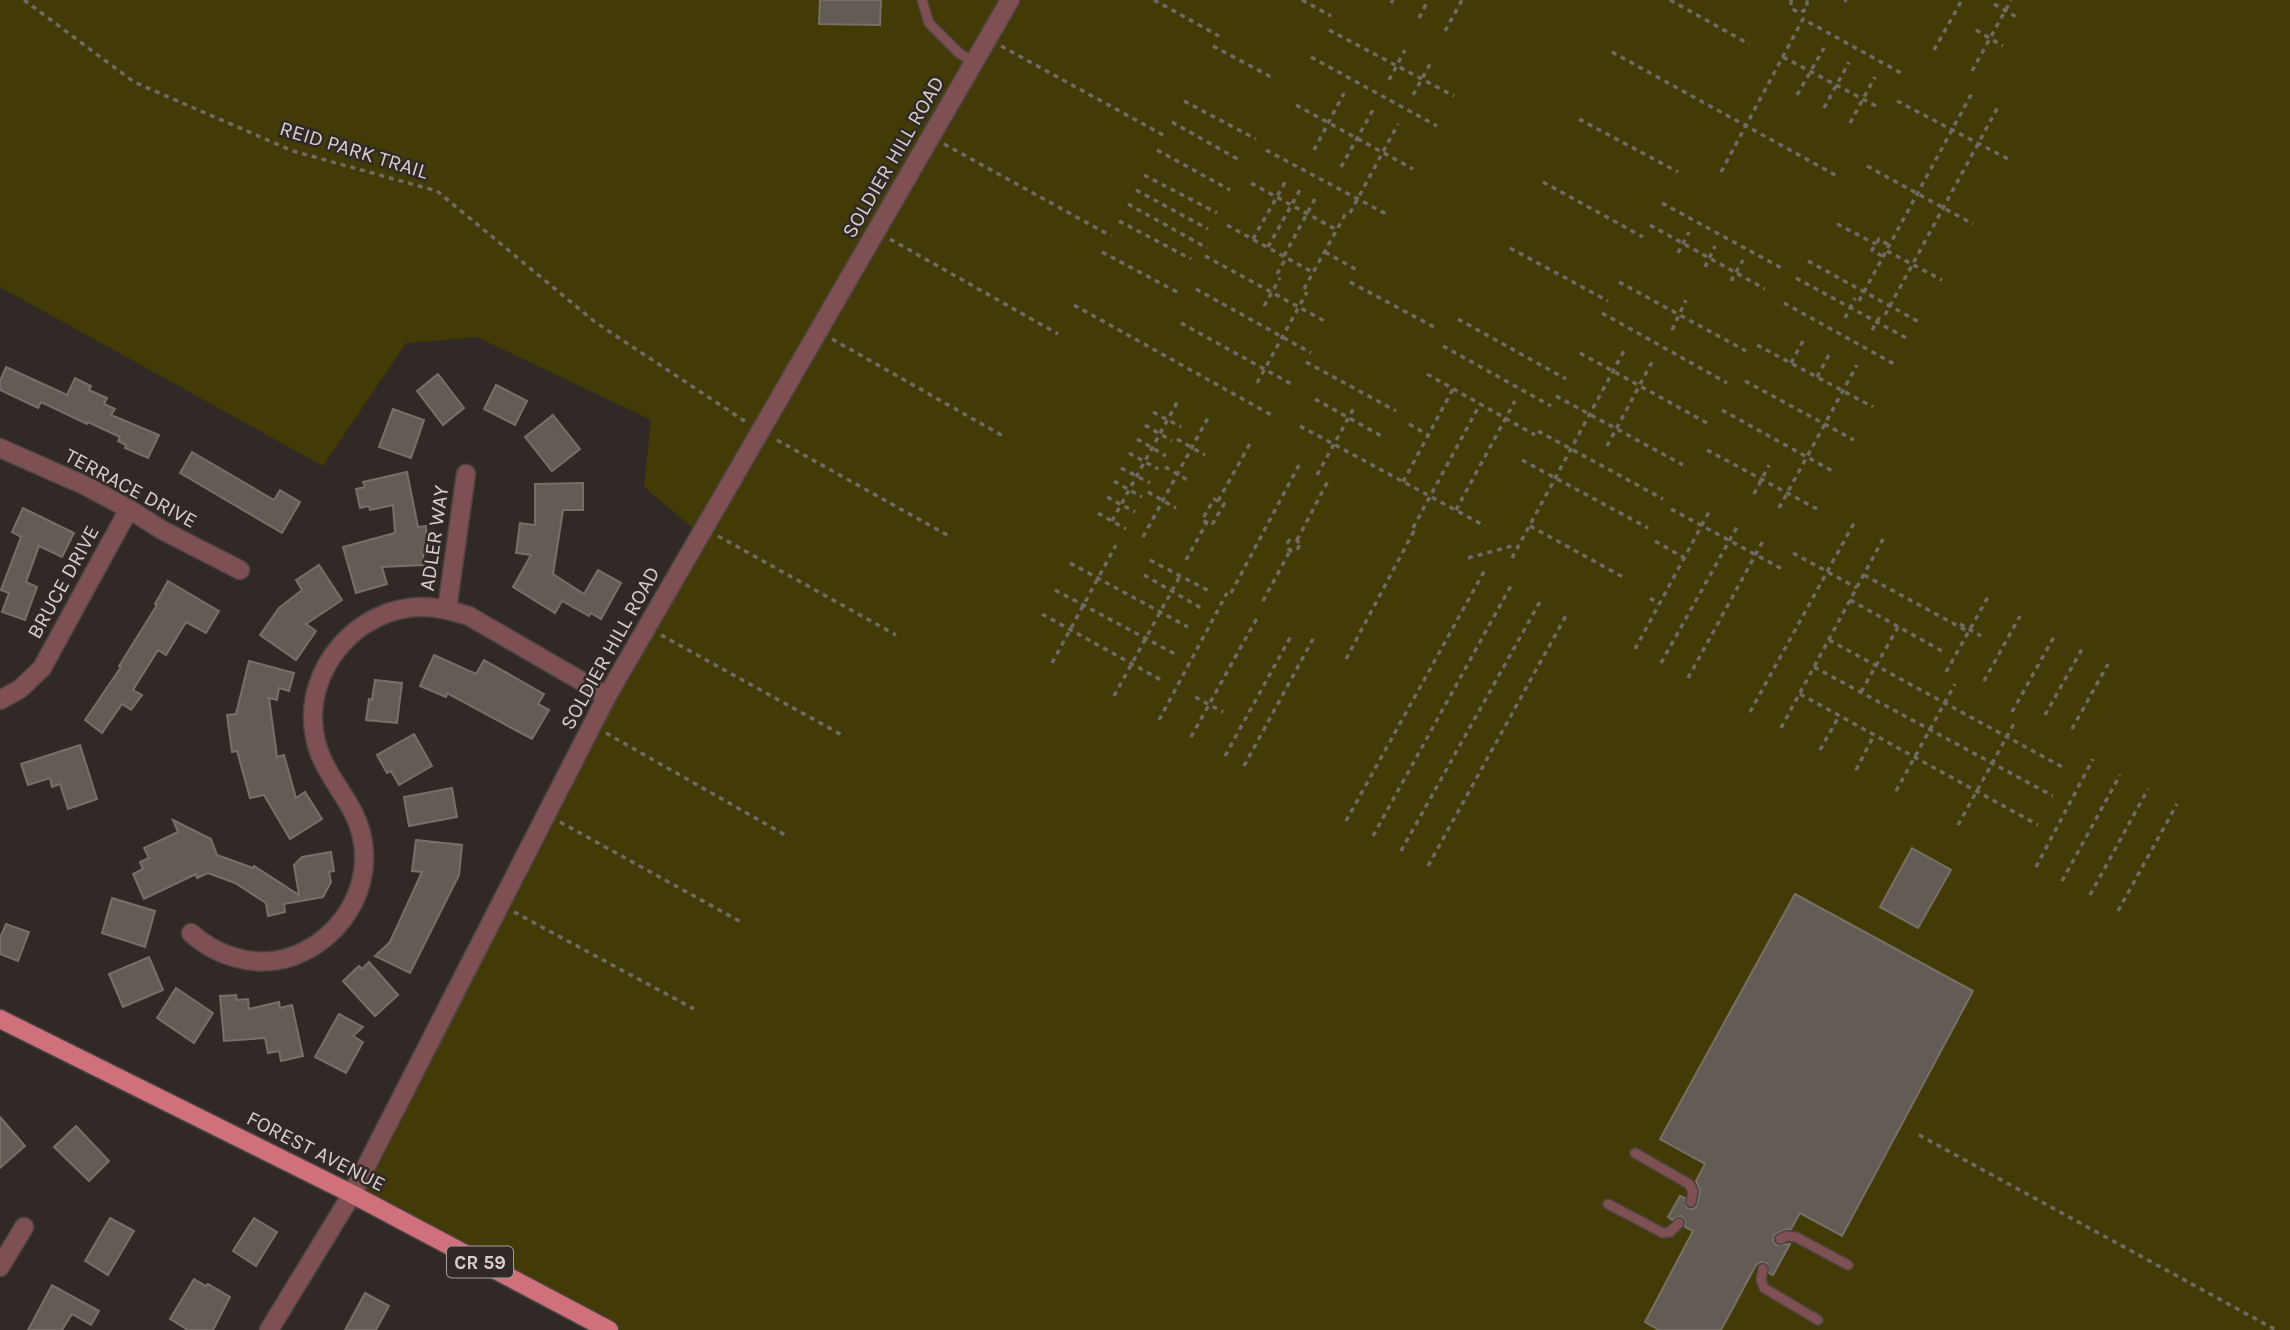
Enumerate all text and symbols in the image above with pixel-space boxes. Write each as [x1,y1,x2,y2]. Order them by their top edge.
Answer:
street label: SOLDIER HILL ROAD [837,72,949,242]
street label: REID PARK TRAIL [277,116,431,184]
street label: TERRACE DRIVE [61,443,201,533]
street label: ADLER WAY [415,483,453,592]
street label: BRUCE DRIVE [22,521,104,643]
street label: SOLDIER HILL ROAD [555,562,665,734]
street label: FOREST AVENUE [243,1106,389,1196]
road number: CR 59 [447,1246,513,1278]

